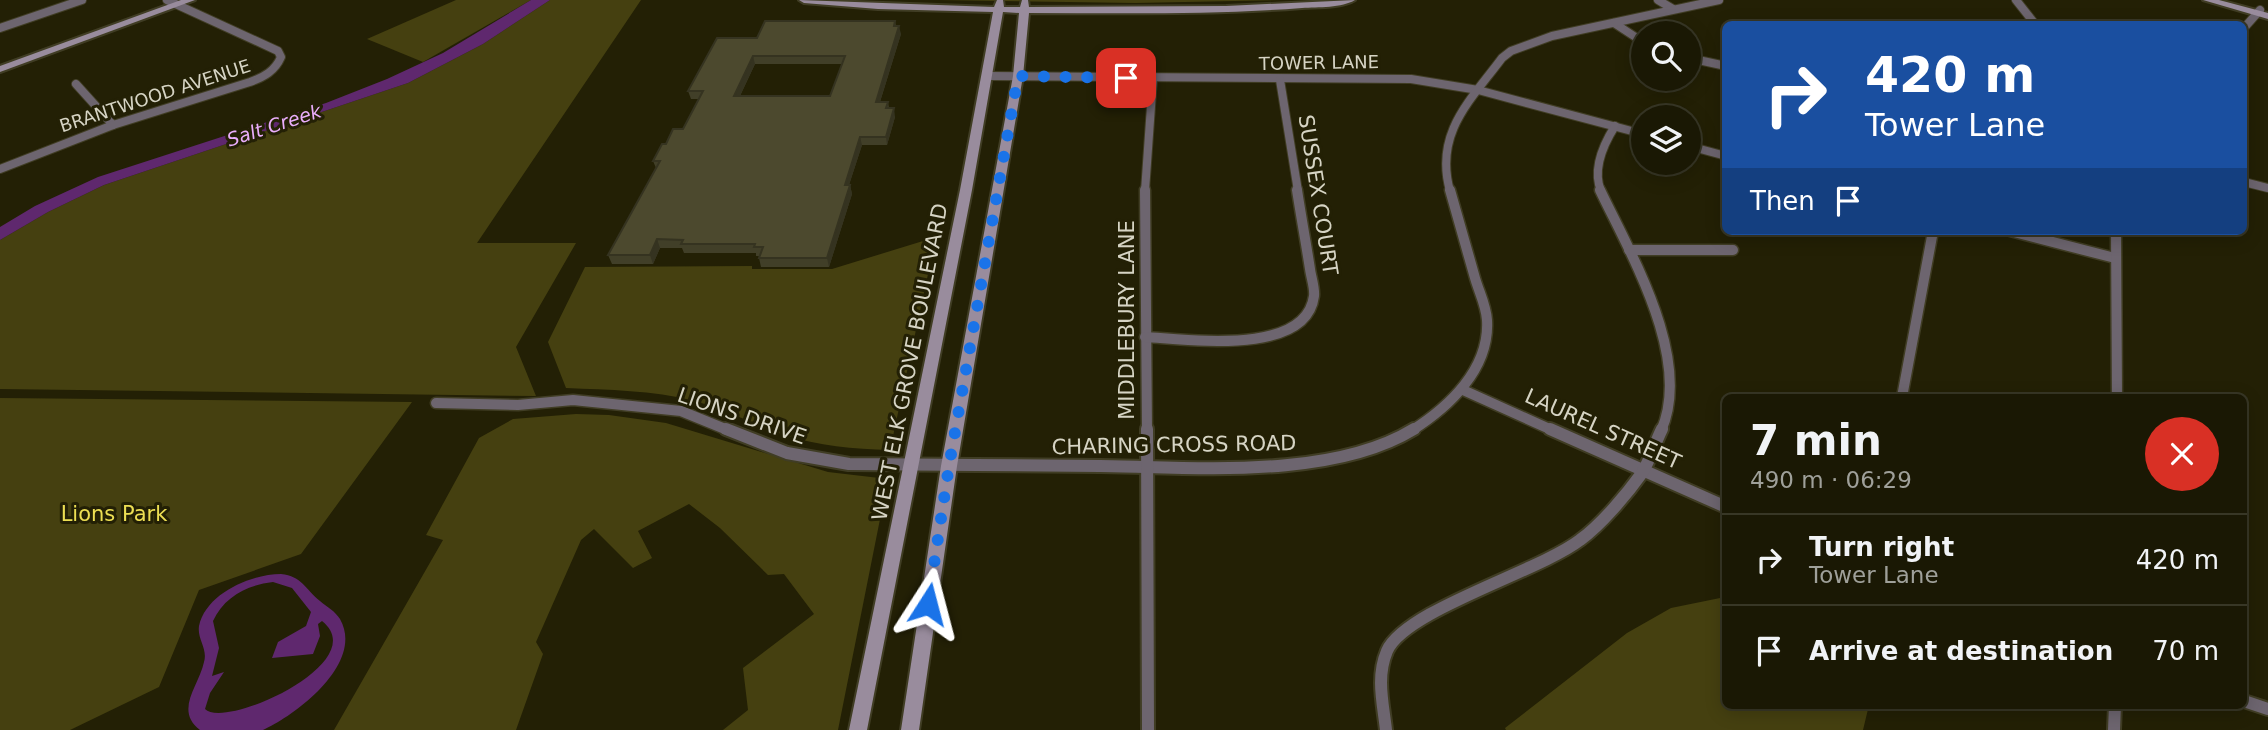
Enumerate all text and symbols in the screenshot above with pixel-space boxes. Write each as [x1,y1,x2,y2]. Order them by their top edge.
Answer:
map controls [1631,21,1701,175]
button: search [1631,21,1701,91]
text: 420 m [1865,47,2035,104]
pin [1096,48,1156,108]
icon: right [1750,49,1841,140]
street label: TOWER LANE [1258,51,1379,74]
street label: BRANTWOOD AVENUE [57,55,253,136]
icon: arrive [1107,59,1145,97]
water label: Salt Creek [224,99,325,151]
button: layers [1631,105,1701,175]
text: Tower Lane [1865,106,2045,144]
street label: SUSSEX COURT [1293,113,1343,277]
icon: arrive [1829,182,1867,220]
text: Then [1750,186,1815,216]
street label: WEST ELK GROVE BOULEVARD [867,201,953,523]
street label: MIDDLEBURY LANE [1115,220,1139,420]
street label: LIONS DRIVE [674,383,810,449]
street label: LAUREL STREET [1521,384,1685,474]
text: 7 min [1750,416,1882,465]
button: close [2145,417,2219,491]
street label: CHARING CROSS ROAD [1051,431,1297,459]
text: 490 m · 06:29 [1750,467,1912,493]
park label: Lions Park [61,502,168,526]
text: Turn right [1809,532,1954,562]
icon: right [1750,541,1788,579]
text: 420 m [2136,545,2219,575]
text: Tower Lane [1809,562,1939,588]
position arrow [891,567,965,641]
icon: arrive [1750,632,1788,670]
text: Arrive at destination [1809,636,2113,666]
text: 70 m [2152,636,2219,666]

